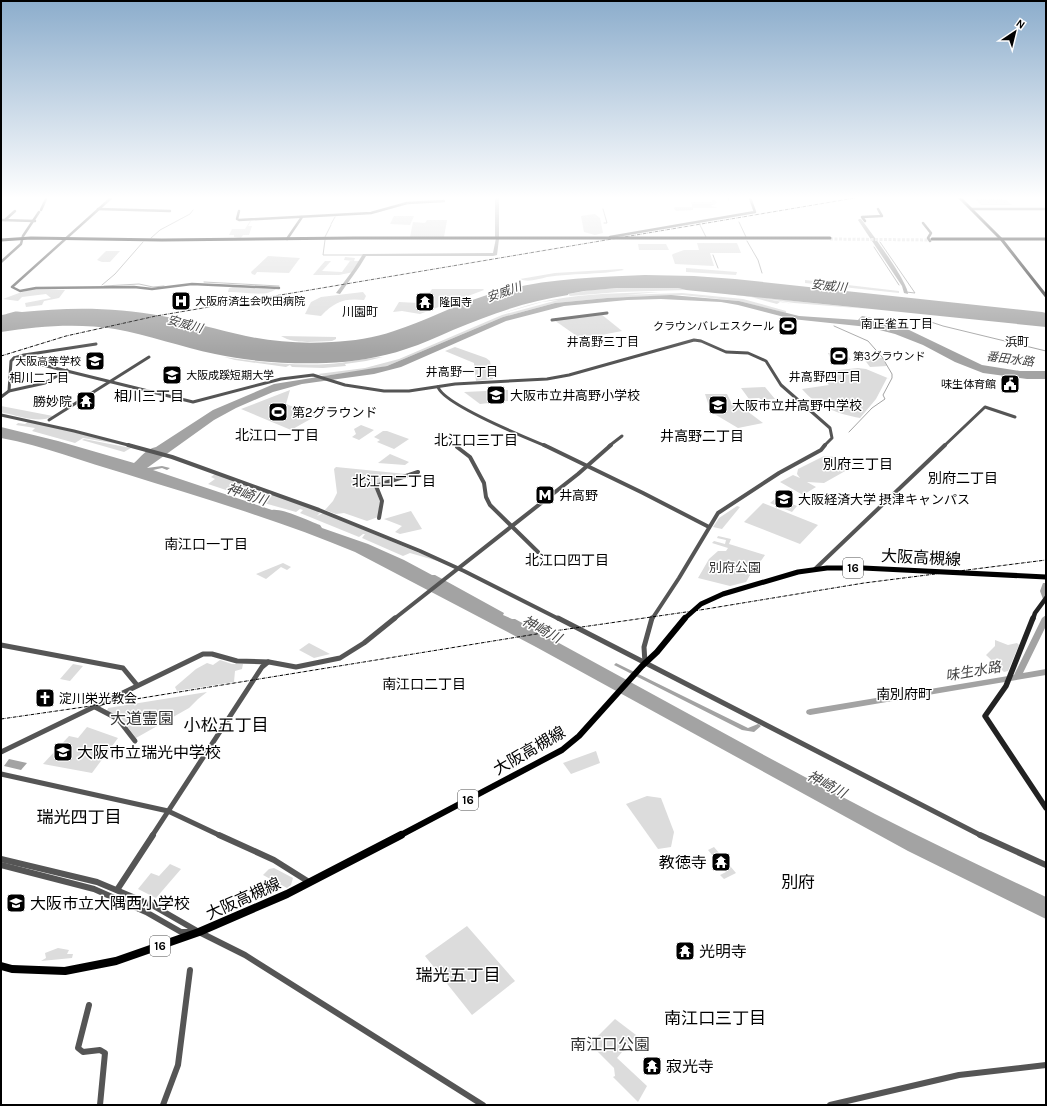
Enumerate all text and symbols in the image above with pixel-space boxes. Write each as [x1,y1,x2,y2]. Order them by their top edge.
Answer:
north arrow [995,12,1035,52]
text: N [1013,17,1027,32]
water label: 安威川 [810,277,850,295]
water label: 安威川 [485,279,525,304]
hospital icon: 大阪府済生会吹田病院 [170,290,192,312]
temple icon: 隆国寺 [414,291,436,313]
place label: 大阪府済生会吹田病院 [195,295,305,308]
place label: 隆国寺 [439,296,472,309]
district label: 川園町 [342,305,378,319]
water label: 安威川 [166,313,206,336]
sports icon: クラウンバレエスクール [777,315,799,337]
district label: 南正雀五丁目 [861,317,933,331]
place label: クラウンバレエスクール [653,320,774,333]
district label: 井高野三丁目 [567,335,639,349]
district label: 浜町 [1005,335,1029,349]
sports icon: 第3グラウンド [828,345,850,367]
water label: 番田水路 [985,349,1036,369]
school or university icon: 大阪高等学校 [84,350,106,372]
place label: 第3グラウンド [853,350,926,363]
place label: 大阪高等学校 [15,355,81,368]
school or university icon: 大阪成蹊短期大学 [161,364,183,386]
district label: 井高野一丁目 [426,365,498,379]
place label: 大阪成蹊短期大学 [186,369,274,382]
district label: 井高野四丁目 [789,370,861,384]
district label: 相川二丁目 [9,371,69,385]
public building icon: 味生体育館 [999,373,1021,395]
place label: 味生体育館 [941,378,996,391]
school or university icon: 大阪市立井高野小学校 [485,384,507,406]
district label: 相川三丁目 [114,388,184,405]
place label: 大阪市立井高野小学校 [510,388,640,403]
temple icon: 勝妙院 [75,390,97,412]
place label: 勝妙院 [33,394,72,409]
school or university icon: 大阪市立井高野中学校 [707,394,729,416]
place label: 大阪市立井高野中学校 [732,398,862,413]
sports icon: 第2グラウンド [267,401,289,423]
place label: 第2グラウンド [292,405,378,420]
district label: 北江口一丁目 [235,427,319,444]
district label: 井高野二丁目 [660,428,744,445]
district label: 北江口三丁目 [434,432,518,449]
district label: 別府三丁目 [823,456,893,473]
district label: 別府二丁目 [928,470,998,487]
district label: 北江口二丁目 [352,473,436,490]
water label: 神崎川 [224,480,271,510]
metro station icon: 井高野 [534,484,556,506]
place label: 井高野 [559,488,598,503]
school or university icon: 大阪経済大学 摂津キャンパス [773,488,795,510]
place label: 大阪経済大学 摂津キャンパス [798,492,970,507]
district label: 南江口一丁目 [164,536,248,553]
street label: 大阪高槻線 [881,546,961,569]
district label: 北江口四丁目 [525,552,609,569]
road number: 16 [843,558,863,578]
park label: 別府公園 [709,560,761,575]
water label: 神崎川 [519,612,566,648]
water label: 味生水路 [944,658,1003,685]
district label: 南江口二丁目 [382,676,466,693]
district label: 南別府町 [876,686,932,703]
church icon: 淀川栄光教会 [34,687,56,709]
place label: 淀川栄光教会 [59,691,137,706]
park label: 大道霊園 [110,709,174,728]
district label: 小松五丁目 [184,715,269,735]
street label: 大阪高槻線 [490,722,569,779]
school or university icon: 大阪市立瑞光中学校 [52,741,74,763]
place label: 大阪市立瑞光中学校 [77,743,221,762]
water label: 神崎川 [804,767,851,803]
road number: 16 [458,790,478,810]
district label: 瑞光四丁目 [37,807,122,827]
temple icon: 教徳寺 [710,851,732,873]
place label: 教徳寺 [659,853,707,872]
district label: 別府 [781,872,815,892]
street label: 大阪高槻線 [203,874,284,923]
school or university icon: 大阪市立大隅西小学校 [5,892,27,914]
place label: 大阪市立大隅西小学校 [30,894,190,913]
road number: 16 [150,936,170,956]
temple icon: 光明寺 [674,940,696,962]
place label: 光明寺 [699,942,747,961]
district label: 瑞光五丁目 [416,965,501,985]
district label: 南江口三丁目 [664,1008,766,1028]
park label: 南江口公園 [570,1035,650,1054]
temple icon: 寂光寺 [641,1055,663,1077]
place label: 寂光寺 [666,1057,714,1076]

